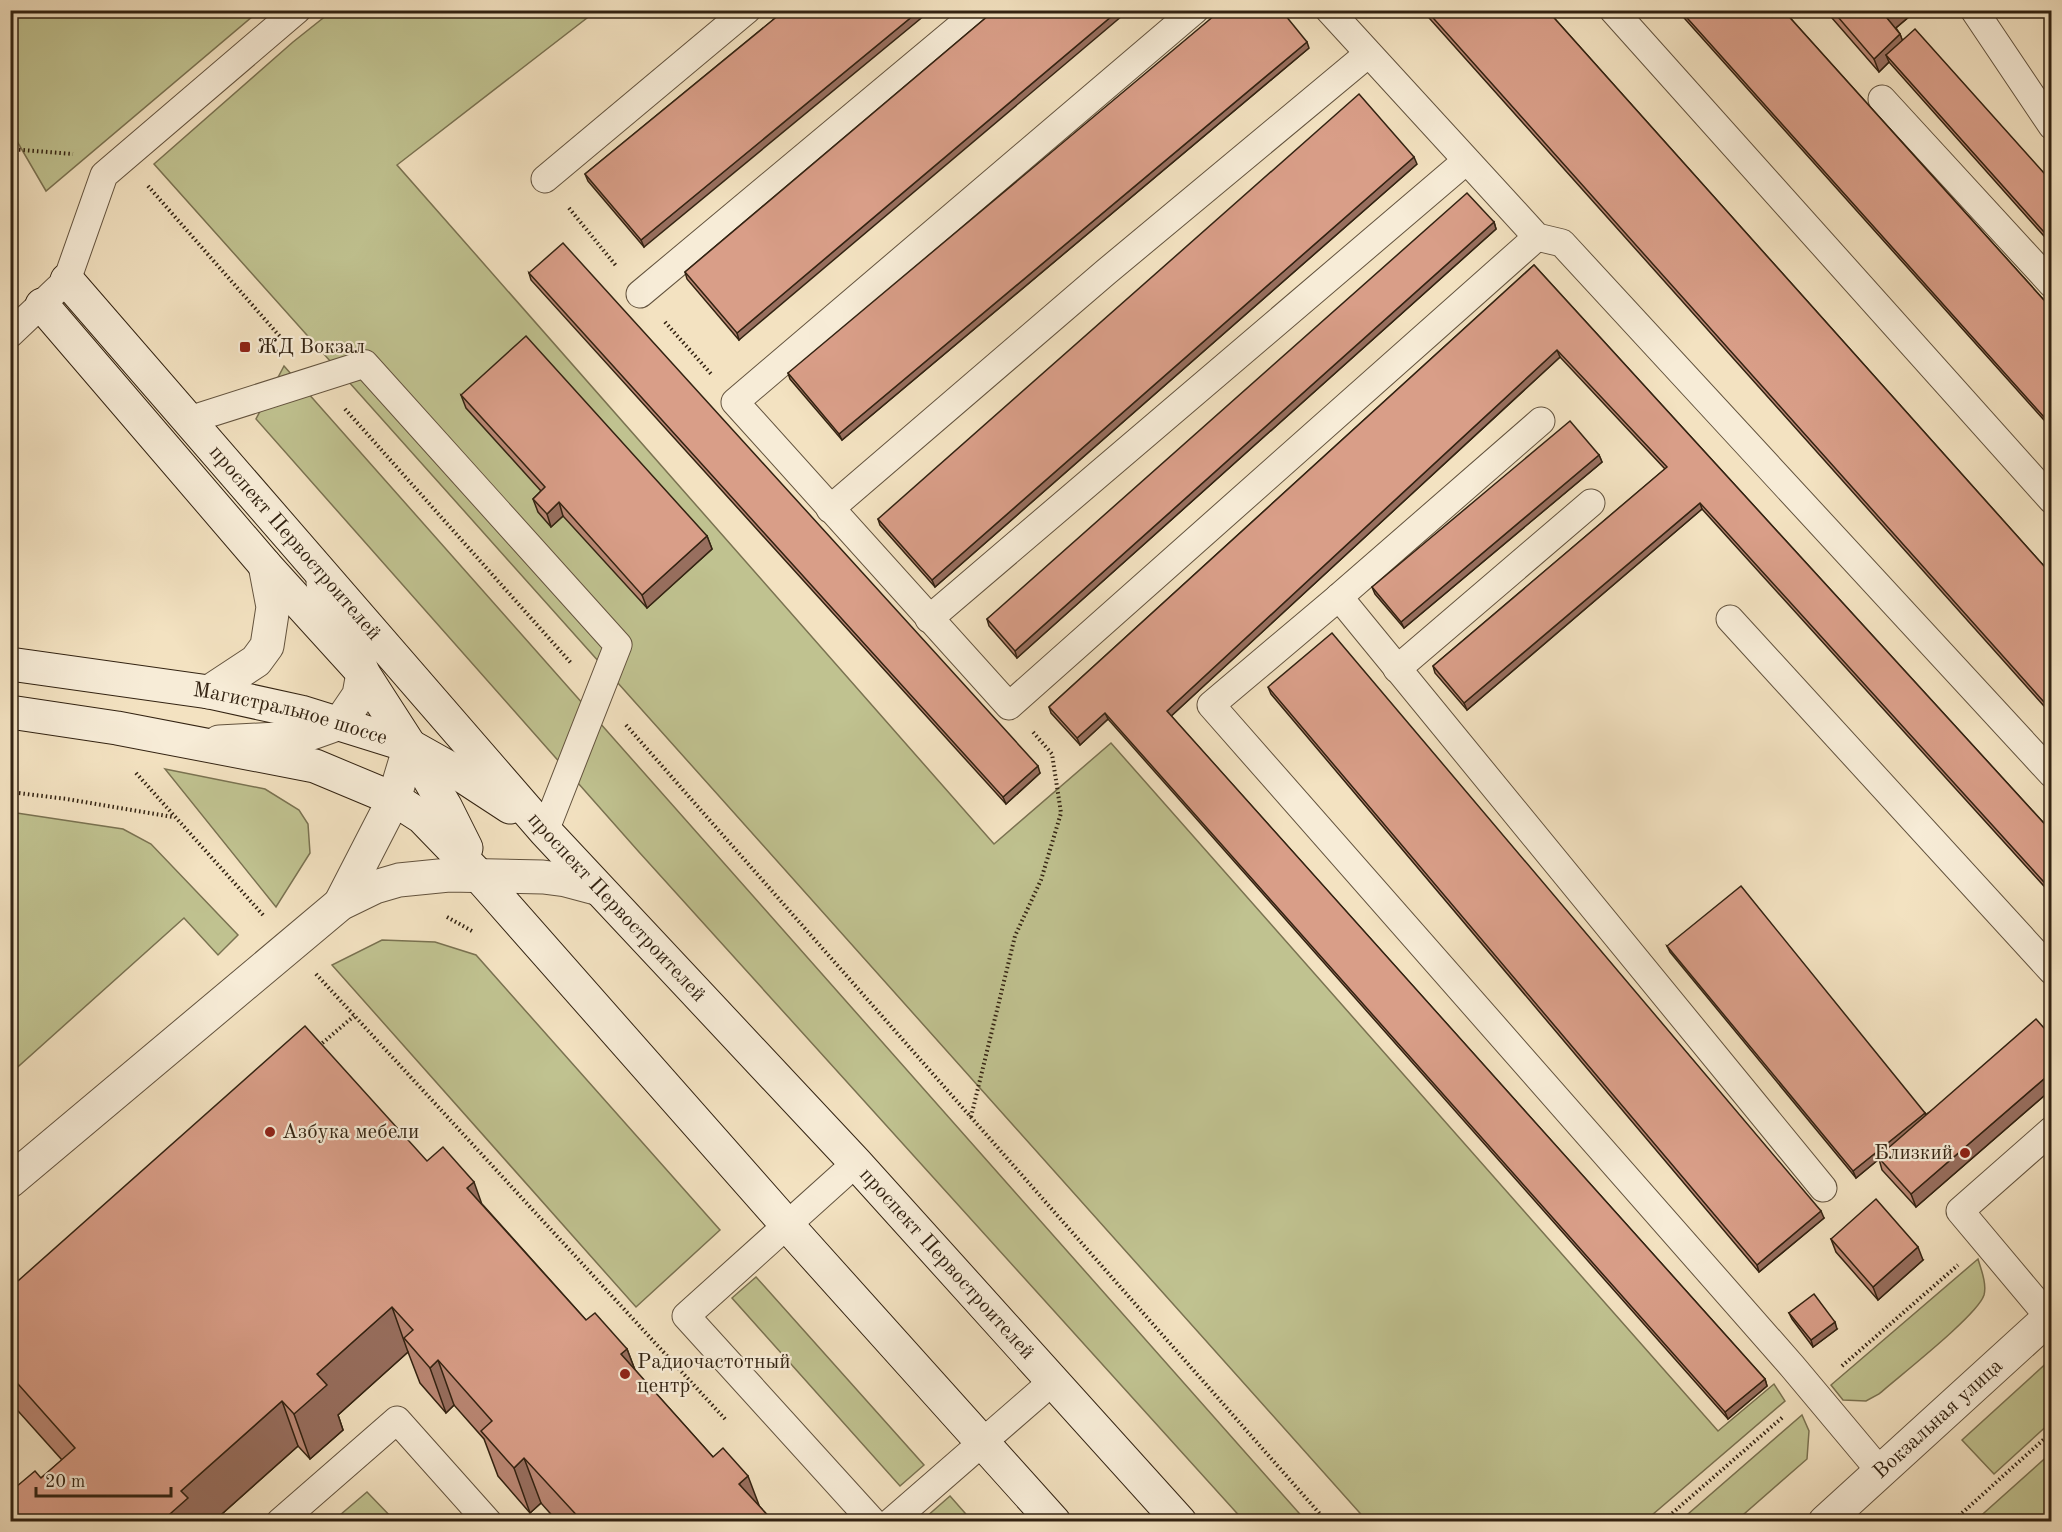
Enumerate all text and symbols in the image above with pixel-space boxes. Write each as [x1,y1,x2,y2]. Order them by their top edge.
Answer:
place label: ЖД Вокзал [257,337,365,358]
marker: ЖД Вокзал [238,340,252,354]
street label: проспект Первостроителей [205,442,385,644]
street label: Магистральное шоссе [192,679,390,749]
street label: проспект Первостроителей [524,809,710,1006]
place label: Азбука мебели [282,1122,419,1143]
marker: Азбука мебели [263,1125,277,1139]
place label: Близкий [1874,1143,1953,1164]
marker: Близкий [1958,1146,1972,1160]
street label: проспект Первостроителей [855,1164,1038,1364]
place label: Радиочастотный центр [637,1352,791,1397]
street label: Вокзальная улица [1869,1355,2007,1483]
marker: Радиочастотный центр [618,1367,632,1381]
scale bar [36,1460,171,1498]
text: 20 m [45,1473,85,1491]

